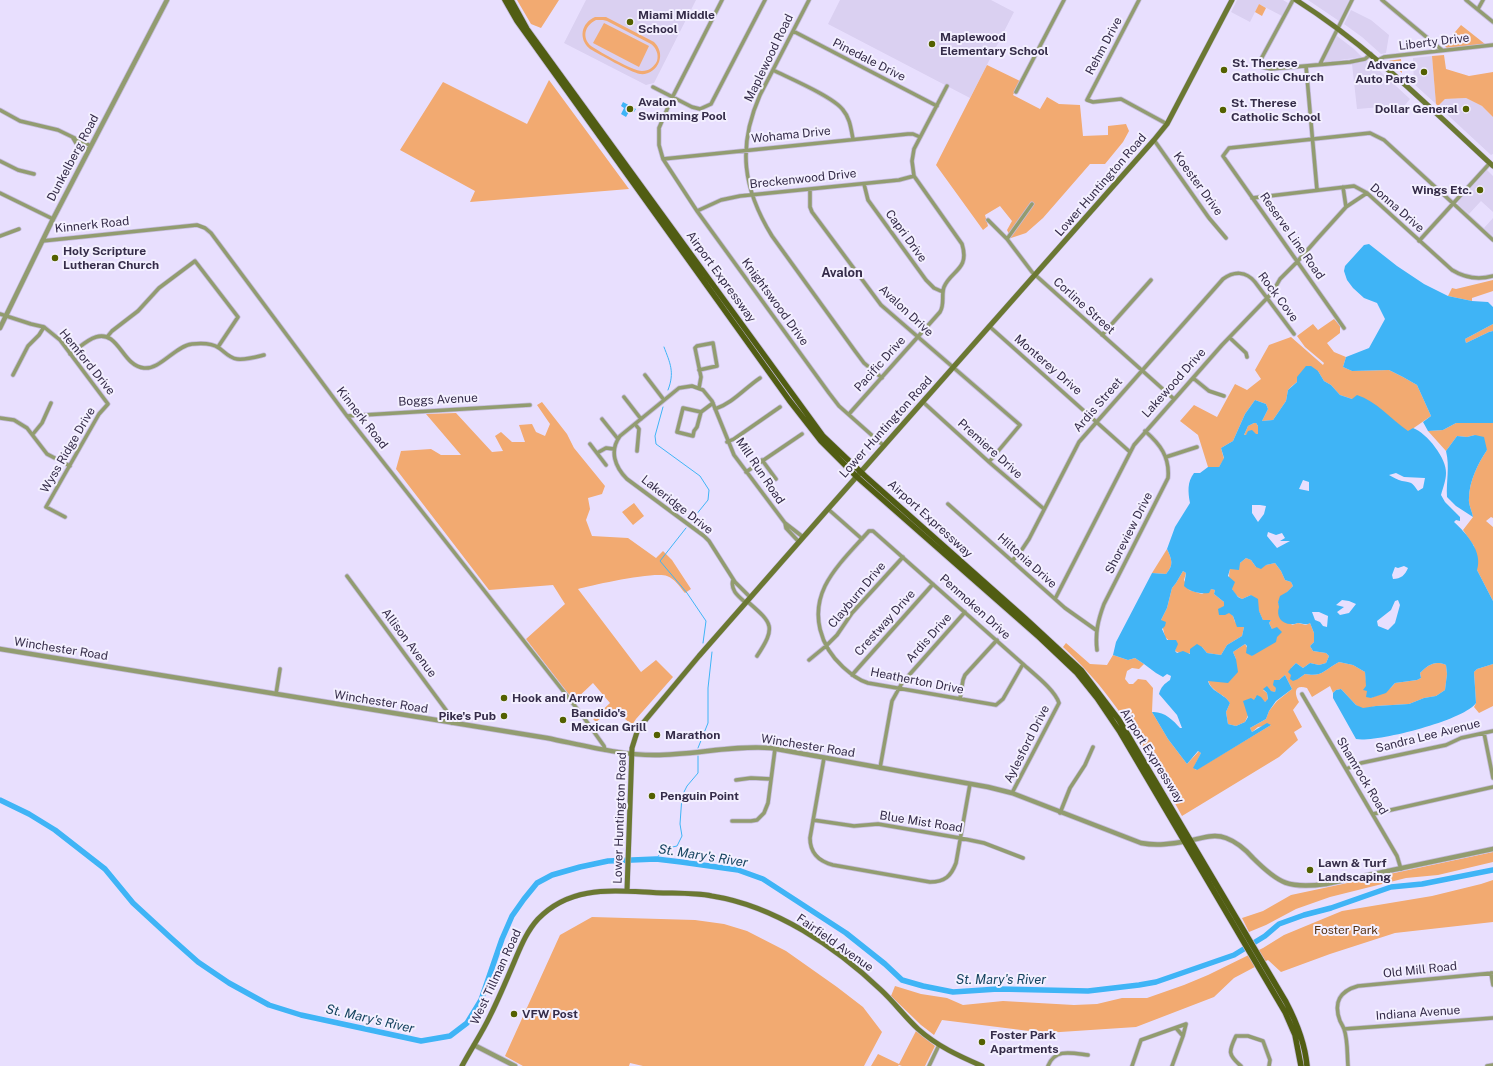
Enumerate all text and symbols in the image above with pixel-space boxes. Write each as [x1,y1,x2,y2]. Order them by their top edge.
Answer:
place label: Miami Middle School [638,8,715,36]
street label: Maplewood Road [742,12,796,104]
street label: Rehm Drive [1083,15,1125,77]
marker: Miami Middle School [625,17,635,27]
place label: Maplewood Elementary School [940,30,1049,58]
street label: Liberty Drive [1398,31,1470,53]
street label: Pinedale Drive [830,35,908,85]
marker: Maplewood Elementary School [927,39,937,49]
place label: St. Therese Catholic Church [1232,56,1324,84]
place label: Advance Auto Parts [1355,58,1416,86]
marker: St. Therese Catholic Church [1219,65,1229,75]
marker: Advance Auto Parts [1419,67,1429,77]
place label: Avalon Swimming Pool [638,95,727,123]
place label: St. Therese Catholic School [1231,96,1321,124]
place label: Dollar General [1375,102,1458,116]
marker: Avalon Swimming Pool [625,104,635,114]
marker: Dollar General [1461,104,1471,114]
marker: St. Therese Catholic School [1218,105,1228,115]
street label: Dunkelberg Road [44,112,102,204]
street label: Wohama Drive [751,124,831,146]
street label: Lower Huntington Road [1052,131,1150,239]
street label: Koester Drive [1170,149,1226,219]
street label: Breckenwood Drive [749,166,857,192]
street label: Donna Drive [1367,181,1427,235]
place label: Wings Etc. [1412,183,1472,197]
marker: Wings Etc. [1475,185,1485,195]
street label: Reserve Line Road [1257,190,1327,282]
street label: Capri Drive [882,207,930,265]
street label: Kinnerk Road [54,214,130,236]
street label: Airport Expressway [683,229,759,325]
place label: Holy Scripture Lutheran Church [63,244,159,272]
marker: Holy Scripture Lutheran Church [50,253,60,263]
street label: Knightswood Drive [738,256,812,348]
district label: Avalon [821,265,863,281]
street label: Rock Cove [1255,269,1301,325]
street label: Corline Street [1050,275,1118,337]
street label: Avalon Drive [876,282,936,340]
street label: Hemford Drive [56,326,118,398]
street label: Monterey Drive [1011,332,1085,398]
street label: Pacific Drive [851,333,909,395]
street label: Lakewood Drive [1139,345,1209,421]
street label: Lower Huntington Road [837,373,935,481]
street label: Ardis Street [1070,375,1126,435]
street label: Kinnerk Road [333,384,391,452]
street label: Boggs Avenue [398,391,478,409]
street label: Wyss Ridge Drive [38,405,98,495]
street label: Premiere Drive [955,416,1025,482]
street label: Mill Run Road [733,435,787,507]
street label: Lakeridge Drive [638,473,716,537]
street label: Airport Expressway [885,477,975,561]
street label: Shoreview Drive [1102,490,1156,576]
street label: Hiltonia Drive [994,531,1060,591]
street label: Clayburn Drive [825,559,889,631]
street label: Penmoken Drive [937,571,1013,643]
street label: Crestway Drive [852,587,918,659]
street label: Allison Avenue [378,606,440,680]
street label: Ardis Drive [903,611,955,665]
street label: Winchester Road [13,634,109,664]
street label: Heatherton Drive [869,665,965,697]
street label: Winchester Road [333,687,429,717]
place label: Hook and Arrow [512,691,603,705]
marker: Hook and Arrow [499,693,509,703]
street label: Aylesford Drive [1001,703,1053,785]
place label: Bandido's Mexican Grill [571,706,647,734]
street label: Airport Expressway [1117,706,1187,806]
place label: Pike's Pub [438,709,496,723]
marker: Pike's Pub [499,711,509,721]
marker: Bandido's Mexican Grill [558,715,568,725]
street label: Sandra Lee Avenue [1374,716,1482,756]
place label: Marathon [665,728,720,742]
marker: Marathon [652,730,662,740]
street label: Winchester Road [760,731,856,761]
street label: Shamrock Road [1333,735,1391,817]
street label: Lower Huntington Road [611,752,629,884]
place label: Penguin Point [660,789,739,803]
marker: Penguin Point [647,791,657,801]
street label: Blue Mist Road [879,808,963,836]
water label: St. Mary's River [657,841,749,871]
place label: Lawn & Turf Landscaping [1318,856,1391,884]
marker: Lawn & Turf Landscaping [1305,865,1315,875]
street label: Fairfield Avenue [794,911,876,975]
park label: Foster Park [1314,923,1378,937]
street label: West Tillman Road [468,927,524,1027]
street label: Old Mill Road [1382,959,1458,981]
water label: St. Mary's River [956,972,1046,988]
water label: St. Mary's River [324,1001,416,1037]
street label: Indiana Avenue [1375,1003,1461,1023]
place label: VFW Post [522,1007,578,1021]
marker: VFW Post [509,1009,519,1019]
place label: Foster Park Apartments [990,1028,1058,1056]
marker: Foster Park Apartments [977,1037,987,1047]

